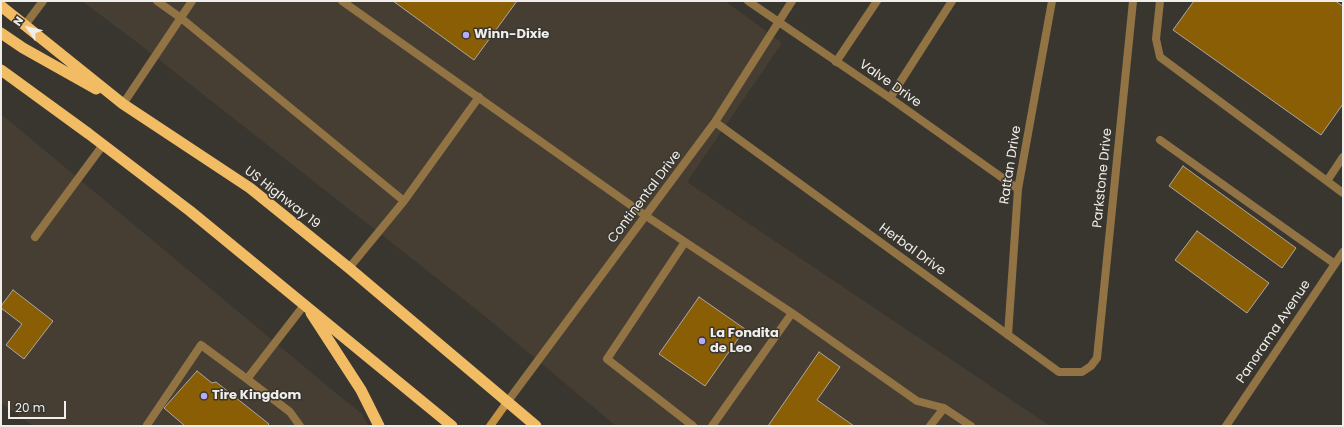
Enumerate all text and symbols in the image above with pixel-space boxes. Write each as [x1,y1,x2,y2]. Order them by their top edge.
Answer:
north arrow [8,8,48,48]
text: N [9,13,27,29]
place label: Winn-Dixie [474,27,549,43]
marker: Winn-Dixie [461,30,471,40]
street label: Valve Drive [856,57,924,111]
street label: Rattan Drive [997,125,1025,205]
street label: Parkstone Drive [1090,127,1116,229]
street label: Continental Drive [605,148,685,246]
street label: US Highway 19 [241,164,323,232]
street label: Herbal Drive [876,221,948,279]
street label: Panorama Avenue [1234,277,1314,387]
place label: La Fondita de Leo [710,326,779,357]
marker: La Fondita de Leo [697,336,707,346]
place label: Tire Kingdom [212,388,301,404]
marker: Tire Kingdom [199,391,209,401]
scale bar [10,393,68,419]
text: 20 m [15,399,45,416]

